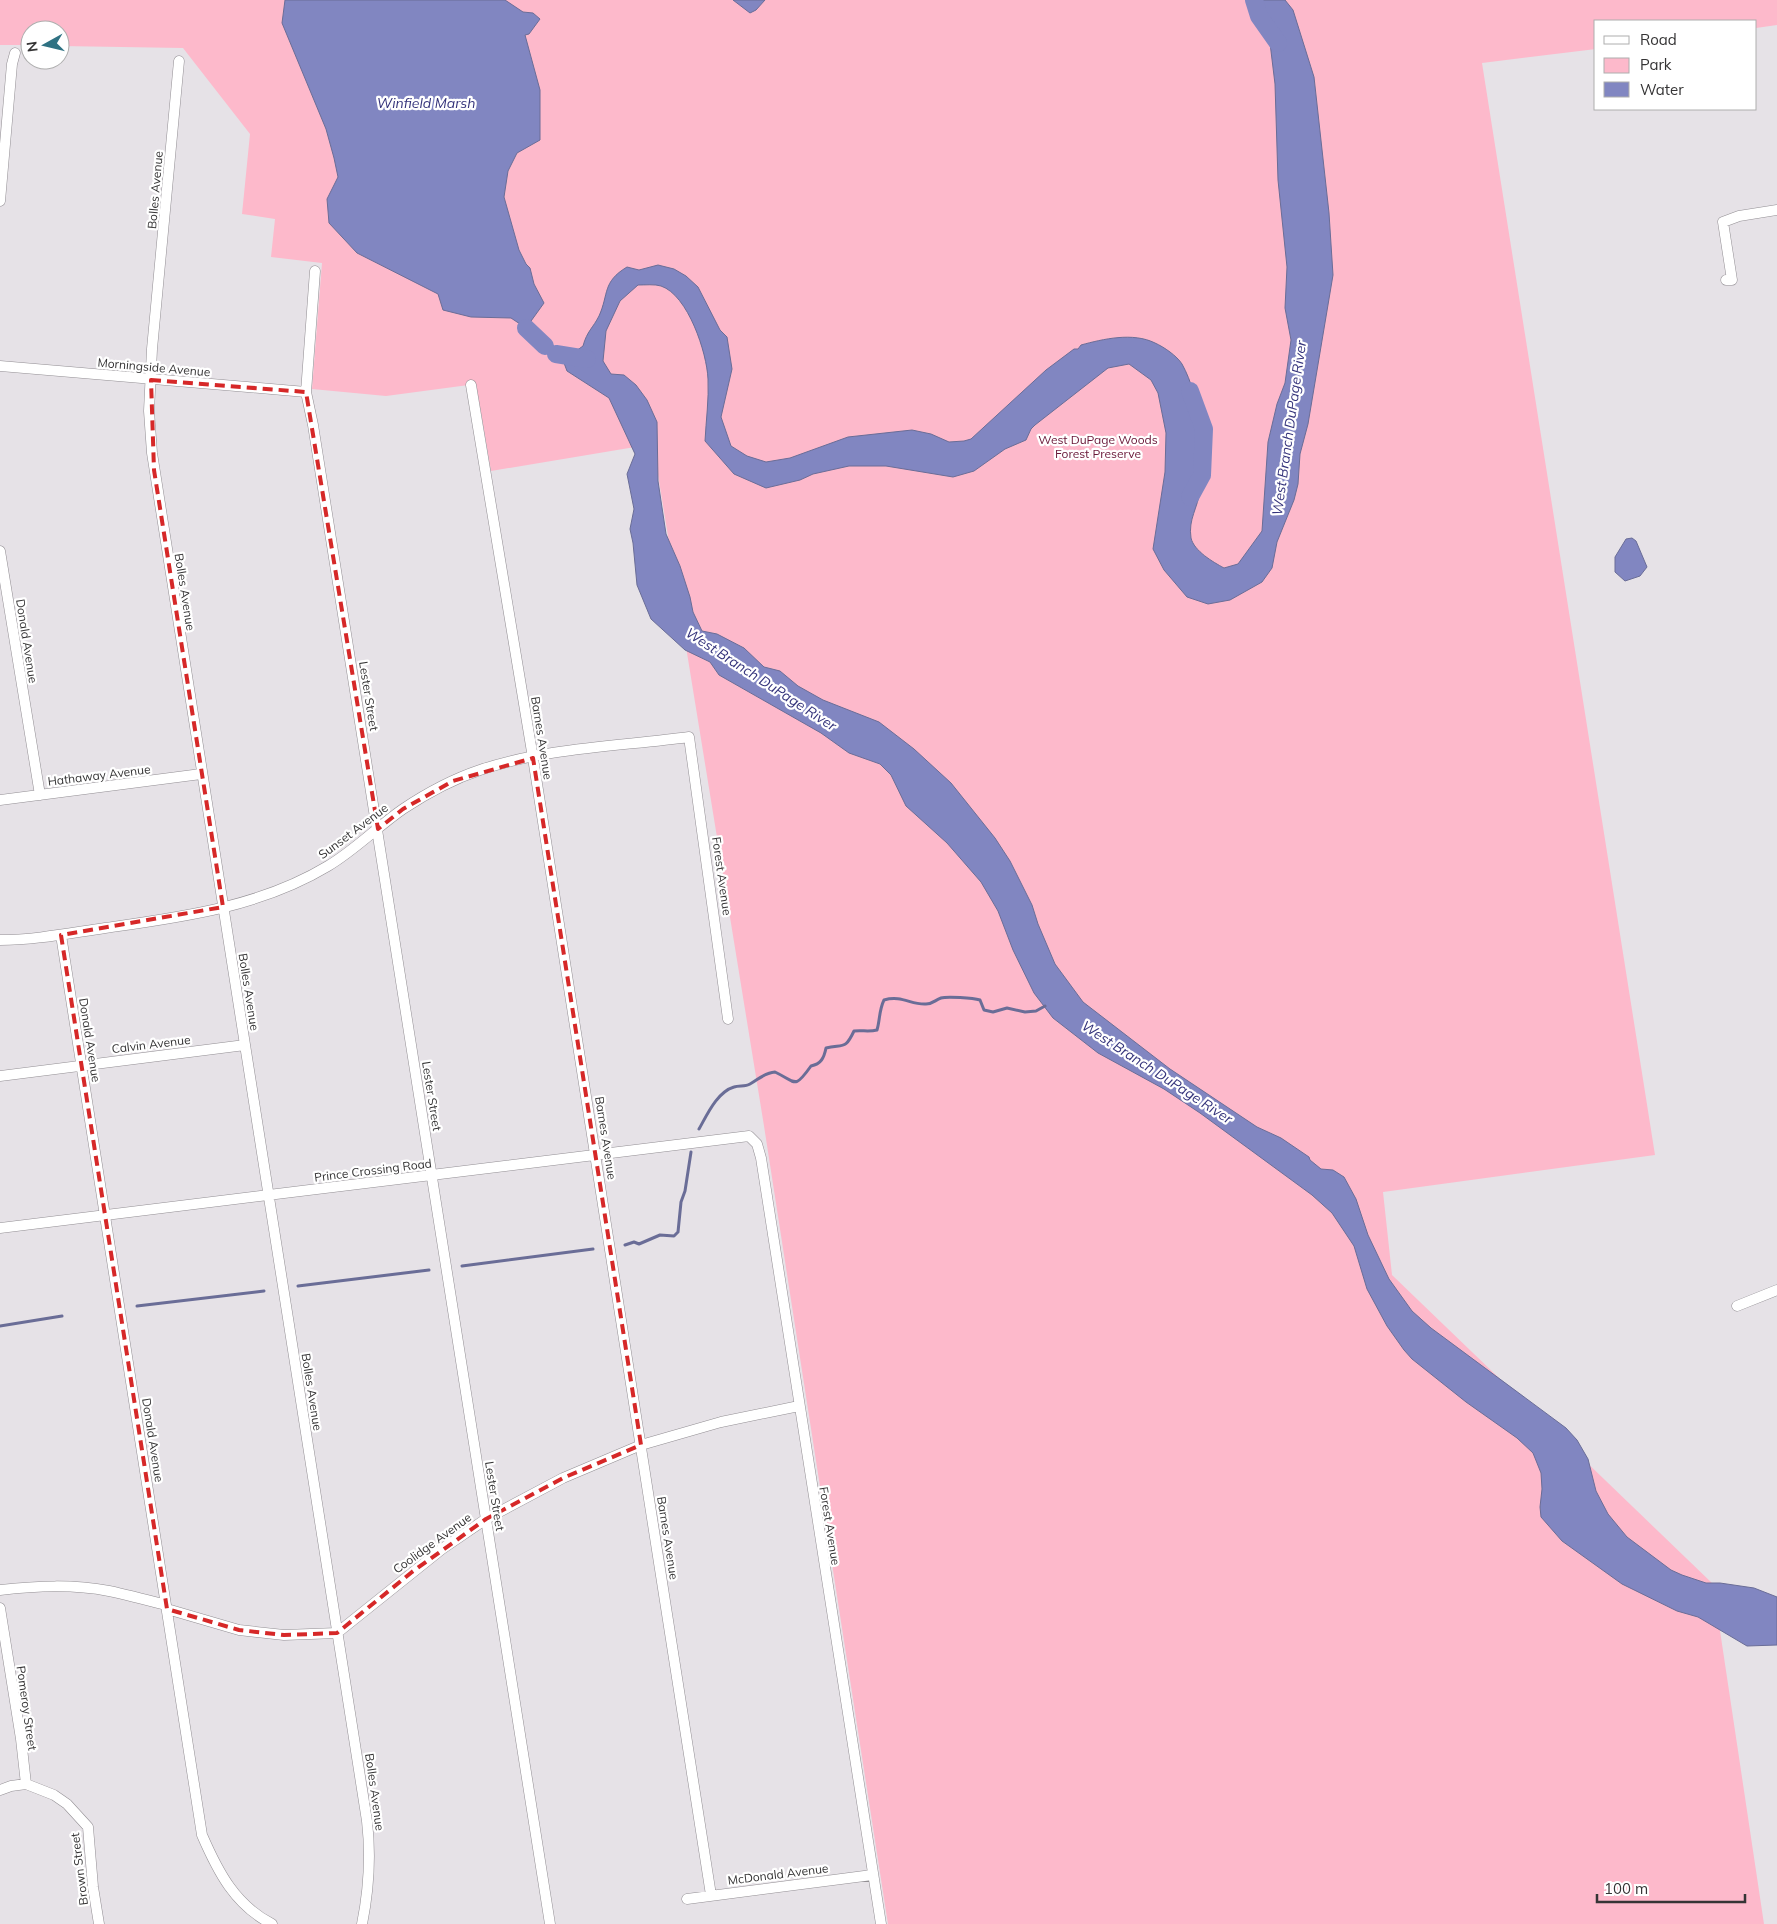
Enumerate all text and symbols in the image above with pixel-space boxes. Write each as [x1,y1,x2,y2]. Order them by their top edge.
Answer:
north arrow [20,20,70,70]
legend [1594,20,1757,110]
text: Road [1640,30,1677,49]
text: N [22,40,42,53]
text: Park [1640,55,1672,74]
text: Water [1640,80,1684,99]
water label: Winfield Marsh [377,94,475,112]
street label: Bolles Avenue [144,150,166,230]
water label: West Branch DuPage River [1268,339,1310,516]
street label: Morningside Avenue [97,355,211,379]
park label: West DuPage Woods Forest Preserve [1038,432,1158,461]
street label: Bolles Avenue [171,552,199,632]
street label: Donald Avenue [13,598,41,684]
water label: West Branch DuPage River [682,623,841,735]
street label: Lester Street [356,660,382,732]
street label: Barnes Avenue [528,695,556,781]
street label: Hathaway Avenue [47,761,151,789]
street label: Sunset Avenue [315,800,391,862]
street label: Forest Avenue [709,836,735,916]
street label: Bolles Avenue [235,952,263,1032]
street label: Donald Avenue [76,997,104,1083]
water label: West Branch DuPage River [1078,1016,1237,1128]
street label: Calvin Avenue [111,1032,191,1056]
street label: Lester Street [419,1060,445,1132]
street label: Barnes Avenue [592,1095,620,1181]
street label: Prince Crossing Road [313,1155,433,1185]
street label: Bolles Avenue [298,1352,326,1432]
street label: Donald Avenue [139,1397,167,1483]
street label: Lester Street [482,1460,508,1532]
street label: Forest Avenue [816,1486,844,1566]
street label: Barnes Avenue [654,1495,682,1581]
street label: Coolidge Avenue [390,1510,474,1576]
street label: Pomeroy Street [14,1665,40,1751]
street label: Bolles Avenue [362,1752,388,1832]
street label: Brown Street [67,1832,91,1906]
street label: McDonald Avenue [727,1860,829,1888]
scale bar [1597,1872,1744,1904]
text: 100 m [1604,1879,1648,1898]

